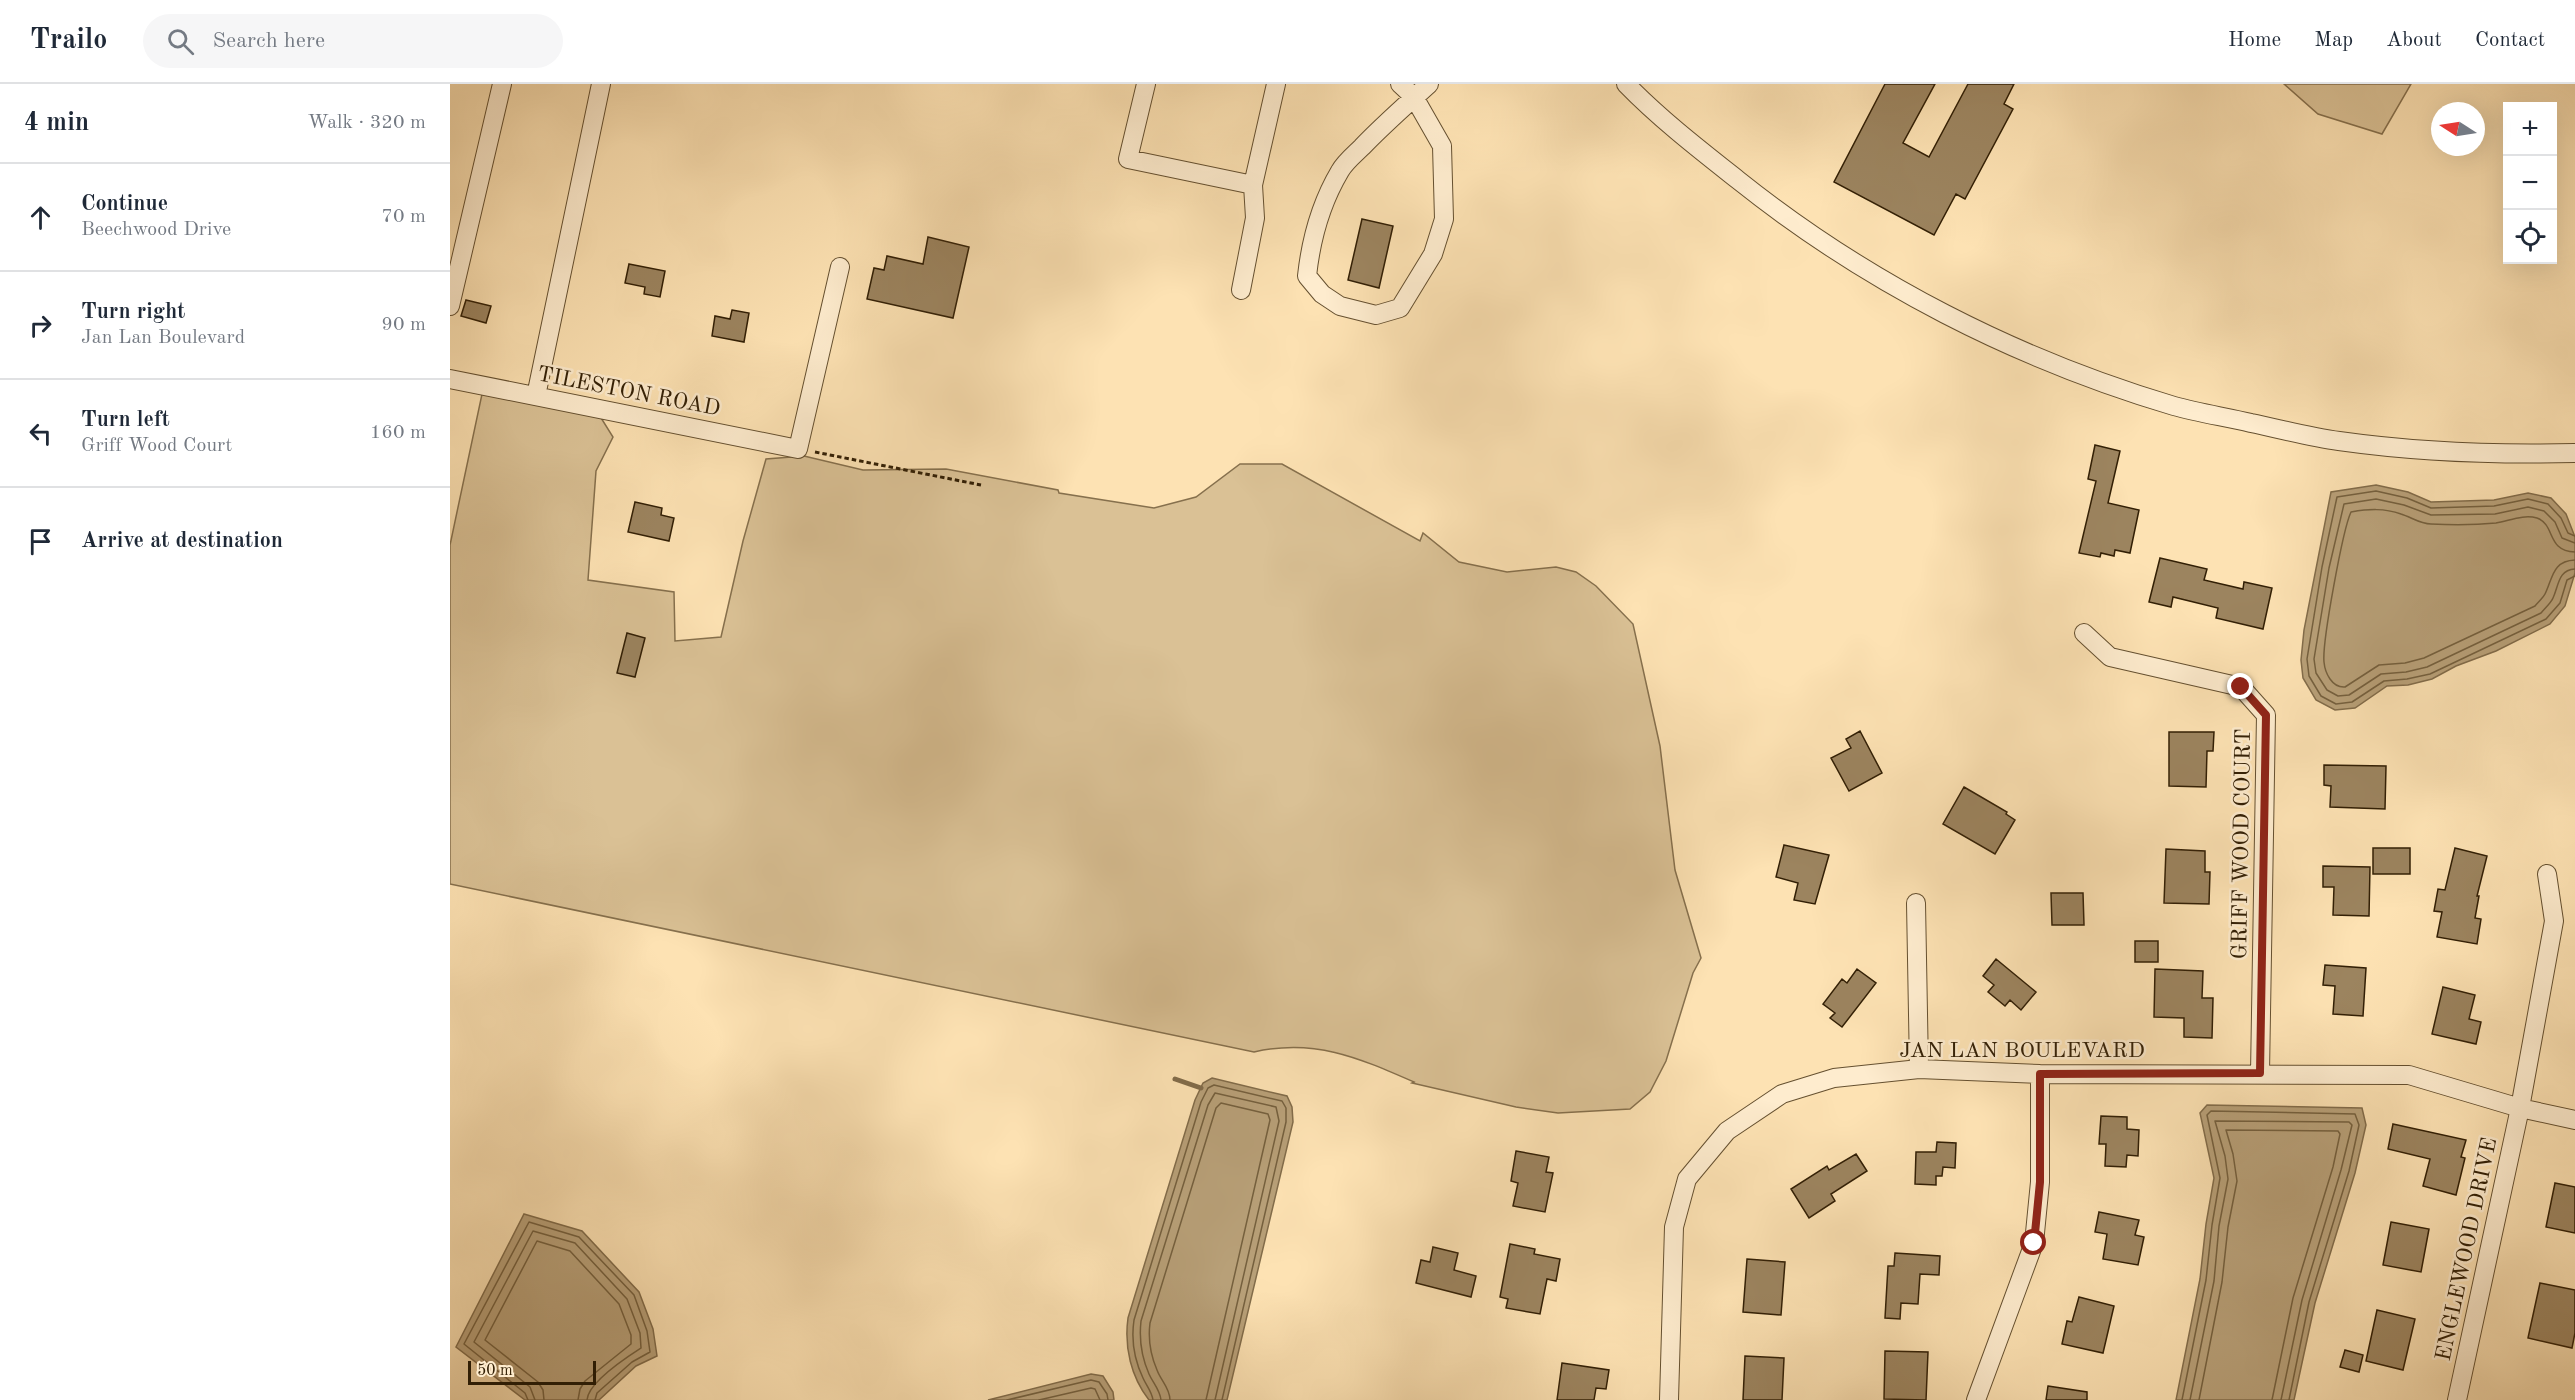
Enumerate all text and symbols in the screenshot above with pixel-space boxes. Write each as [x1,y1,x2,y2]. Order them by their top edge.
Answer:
search box [143,14,563,68]
icon: search [164,25,197,58]
text: Trailo [30,27,107,55]
text: Search here [212,30,325,52]
text: Home [2228,30,2281,51]
text: Map [2314,30,2353,51]
text: About [2386,30,2442,51]
text: Contact [2475,30,2545,51]
north arrow [2431,102,2485,156]
map controls [2503,102,2557,264]
button: + [2503,102,2557,156]
text: 4 min [24,110,89,136]
text: Walk · 320 m [307,113,426,133]
button: − [2503,156,2557,210]
text: Continue [81,193,168,215]
icon: ahead [24,201,57,234]
text: 70 m [381,207,426,227]
button: locate [2503,210,2557,264]
text: Beechwood Drive [81,220,231,240]
text: Turn right [81,301,185,323]
icon: right [24,309,57,342]
text: 90 m [381,315,426,335]
text: Jan Lan Boulevard [81,328,245,348]
street label: TILESTON ROAD [535,363,722,421]
text: Turn left [81,409,170,431]
icon: left [24,417,57,450]
text: 160 m [370,423,426,443]
text: Griff Wood Court [81,436,232,456]
icon: arrive [24,525,57,558]
text: Arrive at destination [81,530,283,552]
route end [2227,673,2253,699]
street label: GRIFF WOOD COURT [2229,729,2255,959]
street label: JAN LAN BOULEVARD [1899,1040,2145,1062]
street label: ENGLEWOOD DRIVE [2433,1136,2501,1363]
route start [2020,1229,2046,1255]
scale bar [468,1358,596,1386]
text: 50 m [477,1363,513,1379]

